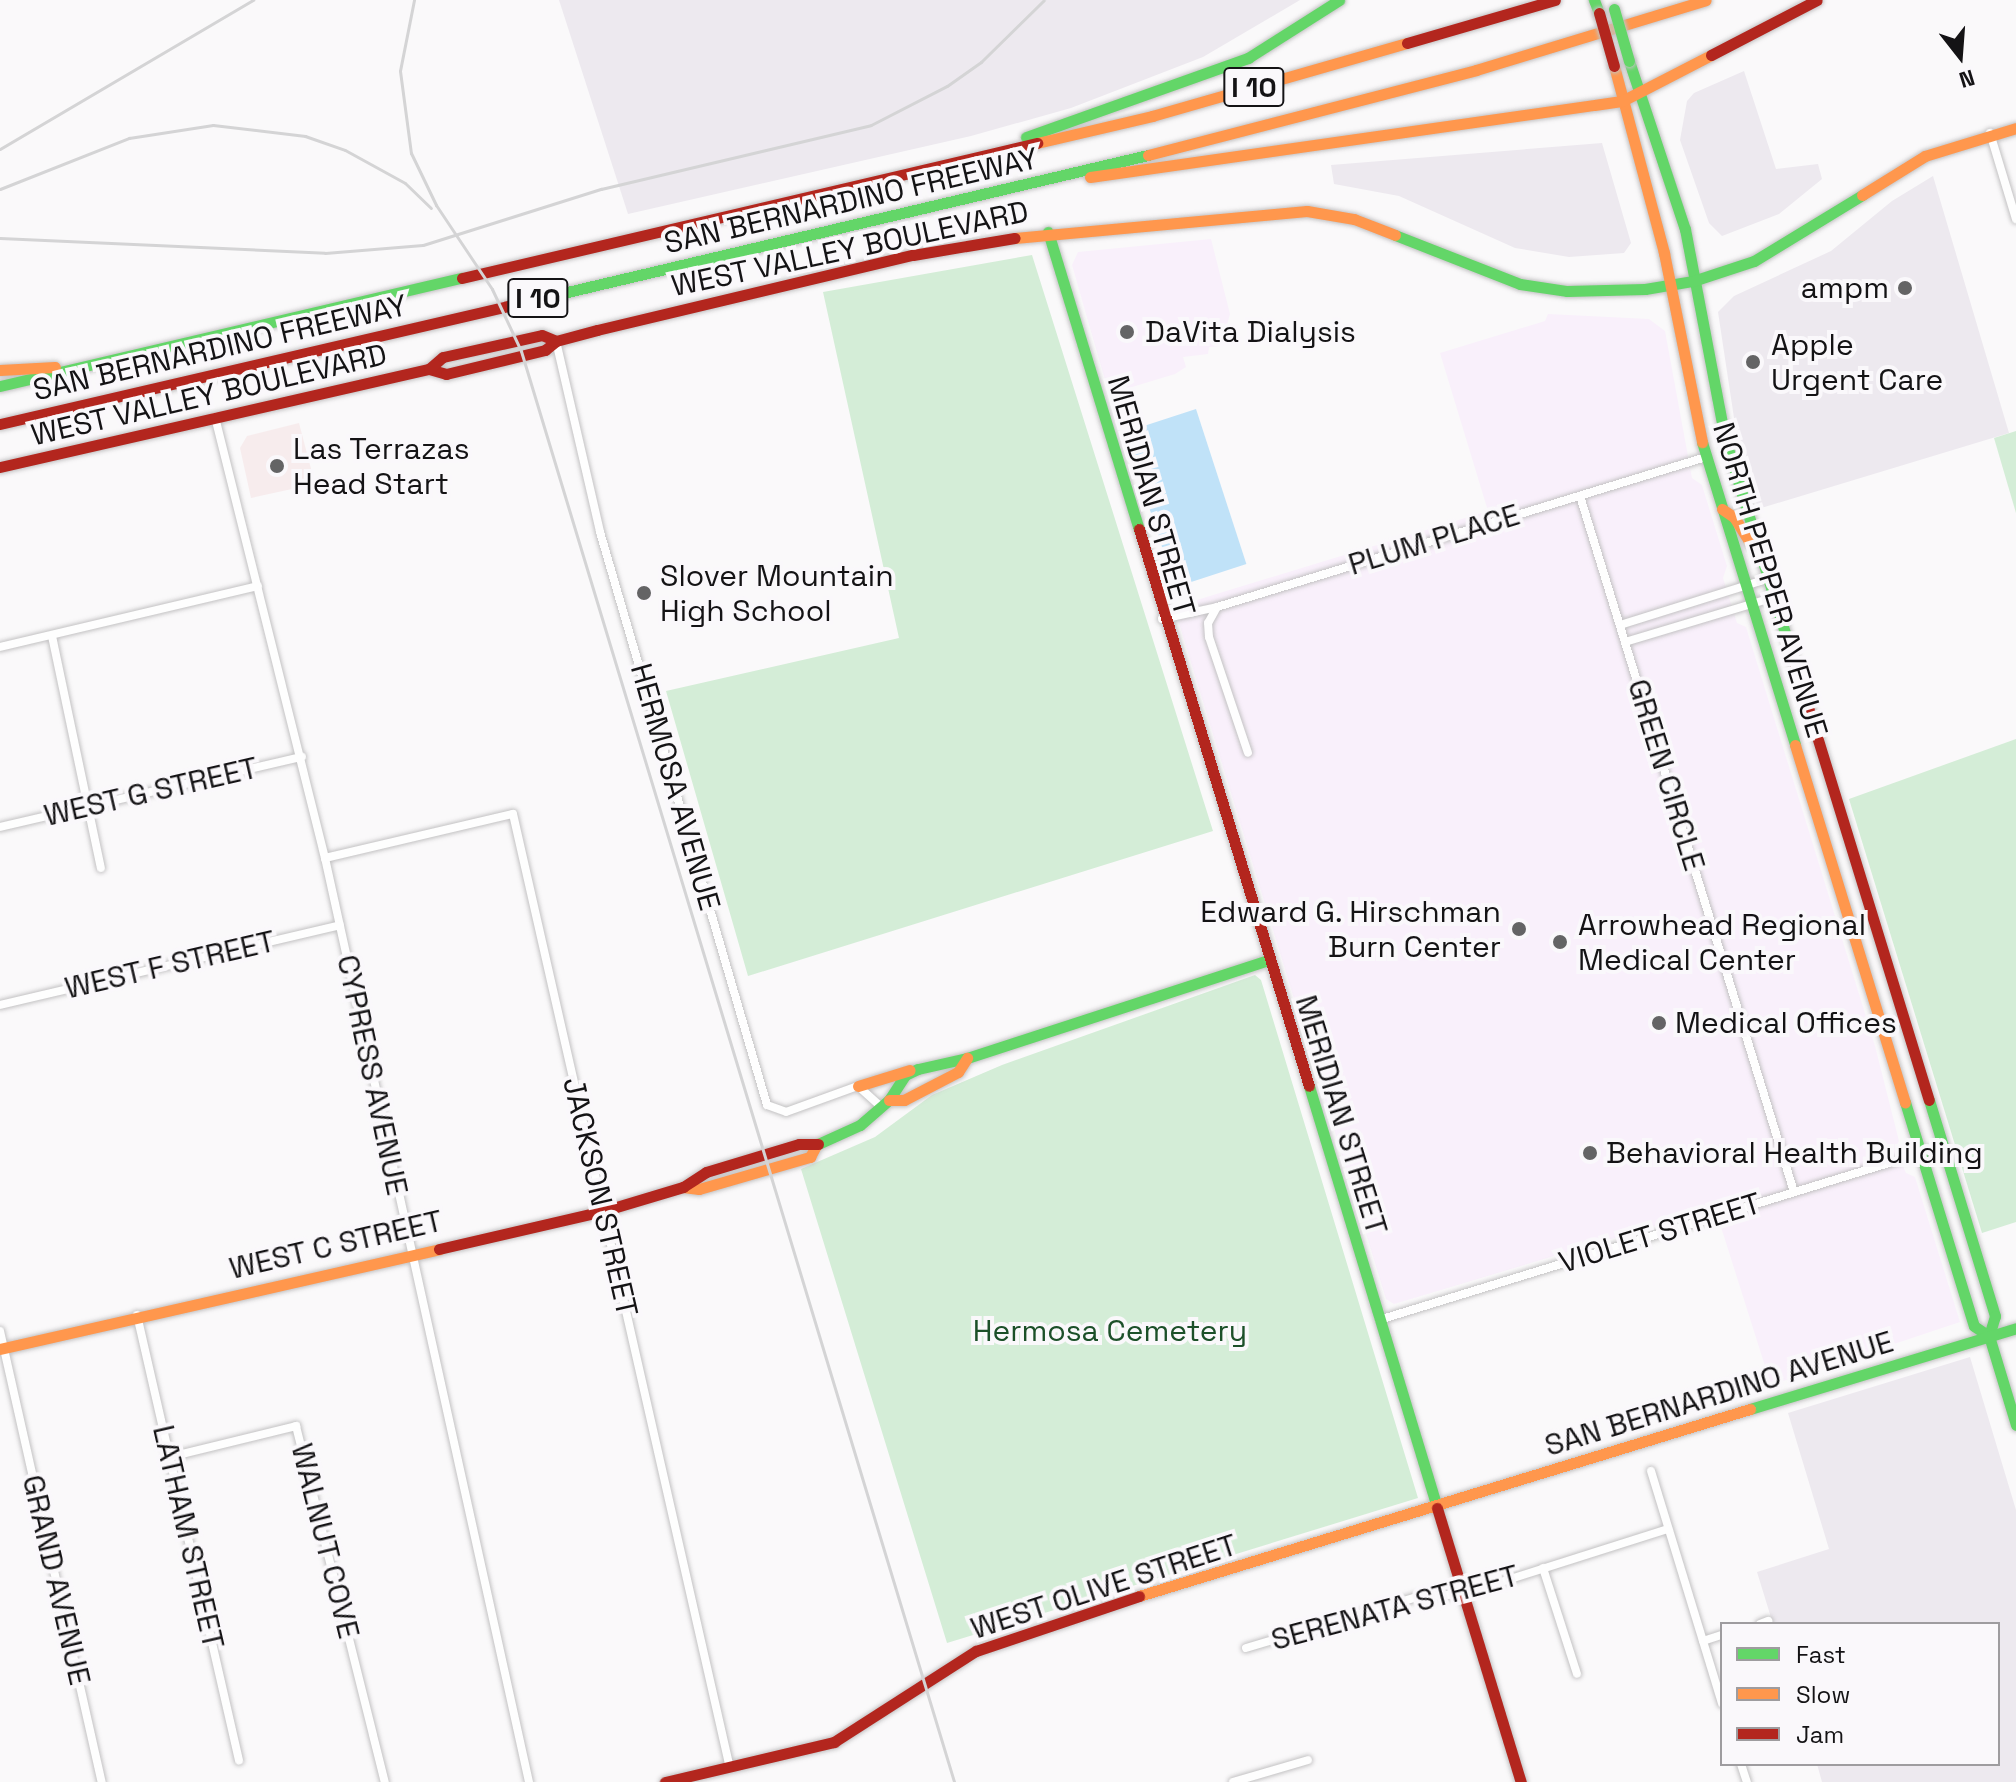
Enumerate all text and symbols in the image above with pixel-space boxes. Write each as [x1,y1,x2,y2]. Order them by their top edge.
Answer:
north arrow [1920,16,2000,96]
road number: I 10 [1222,63,1286,111]
text: N [1956,63,1978,94]
street label: SAN BERNARDINO FREEWAY [661,140,1041,262]
street label: WEST VALLEY BOULEVARD [668,193,1032,305]
place label: ampm [1801,270,1889,306]
road number: I 10 [506,274,570,322]
marker: ampm [1896,279,1914,297]
street label: SAN BERNARDINO FREEWAY [30,287,410,409]
place label: DaVita Dialysis [1145,314,1356,350]
marker: DaVita Dialysis [1116,321,1138,343]
place label: Apple Urgent Care [1771,327,1943,398]
street label: WEST VALLEY BOULEVARD [27,336,391,454]
marker: Apple Urgent Care [1742,351,1764,373]
street label: MERIDIAN STREET [1099,372,1203,620]
street label: NORTH PEPPER AVENUE [1705,418,1835,742]
place label: Las Terrazas Head Start [293,431,470,502]
marker: Las Terrazas Head Start [268,457,286,475]
street label: PLUM PLACE [1344,497,1524,583]
place label: Slover Mountain High School [660,558,894,628]
marker: Slover Mountain High School [635,584,653,602]
street label: HERMOSA AVENUE [622,659,728,915]
street label: GREEN CIRCLE [1620,675,1712,875]
street label: WEST G STREET [40,750,262,834]
place label: Edward G. Hirschman Burn Center [1199,894,1501,964]
place label: Arrowhead Regional Medical Center [1578,907,1866,978]
marker: Edward G. Hirschman Burn Center [1508,918,1530,940]
street label: WEST F STREET [61,923,279,1007]
marker: Arrowhead Regional Medical Center [1549,931,1571,953]
street label: CYPRESS AVENUE [329,951,415,1199]
street label: MERIDIAN STREET [1287,991,1395,1239]
place label: Medical Offices [1675,1005,1897,1041]
marker: Medical Offices [1650,1014,1668,1032]
street label: JACKSON STREET [555,1074,645,1320]
place label: Behavioral Health Building [1606,1135,1983,1171]
marker: Behavioral Health Building [1581,1144,1599,1162]
street label: VIOLET STREET [1554,1185,1766,1281]
street label: WEST C STREET [226,1203,446,1287]
park label: Hermosa Cemetery [973,1313,1247,1349]
street label: SAN BERNARDINO AVENUE [1540,1324,1898,1464]
street label: LATHAM STREET [145,1422,231,1652]
street label: WALNUT COVE [283,1439,367,1643]
street label: GRAND AVENUE [14,1471,98,1689]
street label: WEST OLIVE STREET [966,1527,1242,1647]
street label: SERENATA STREET [1267,1558,1523,1658]
legend [1720,1622,2000,1766]
text: Fast [1796,1639,1846,1670]
text: Slow [1796,1679,1850,1710]
text: Jam [1796,1719,1844,1750]

